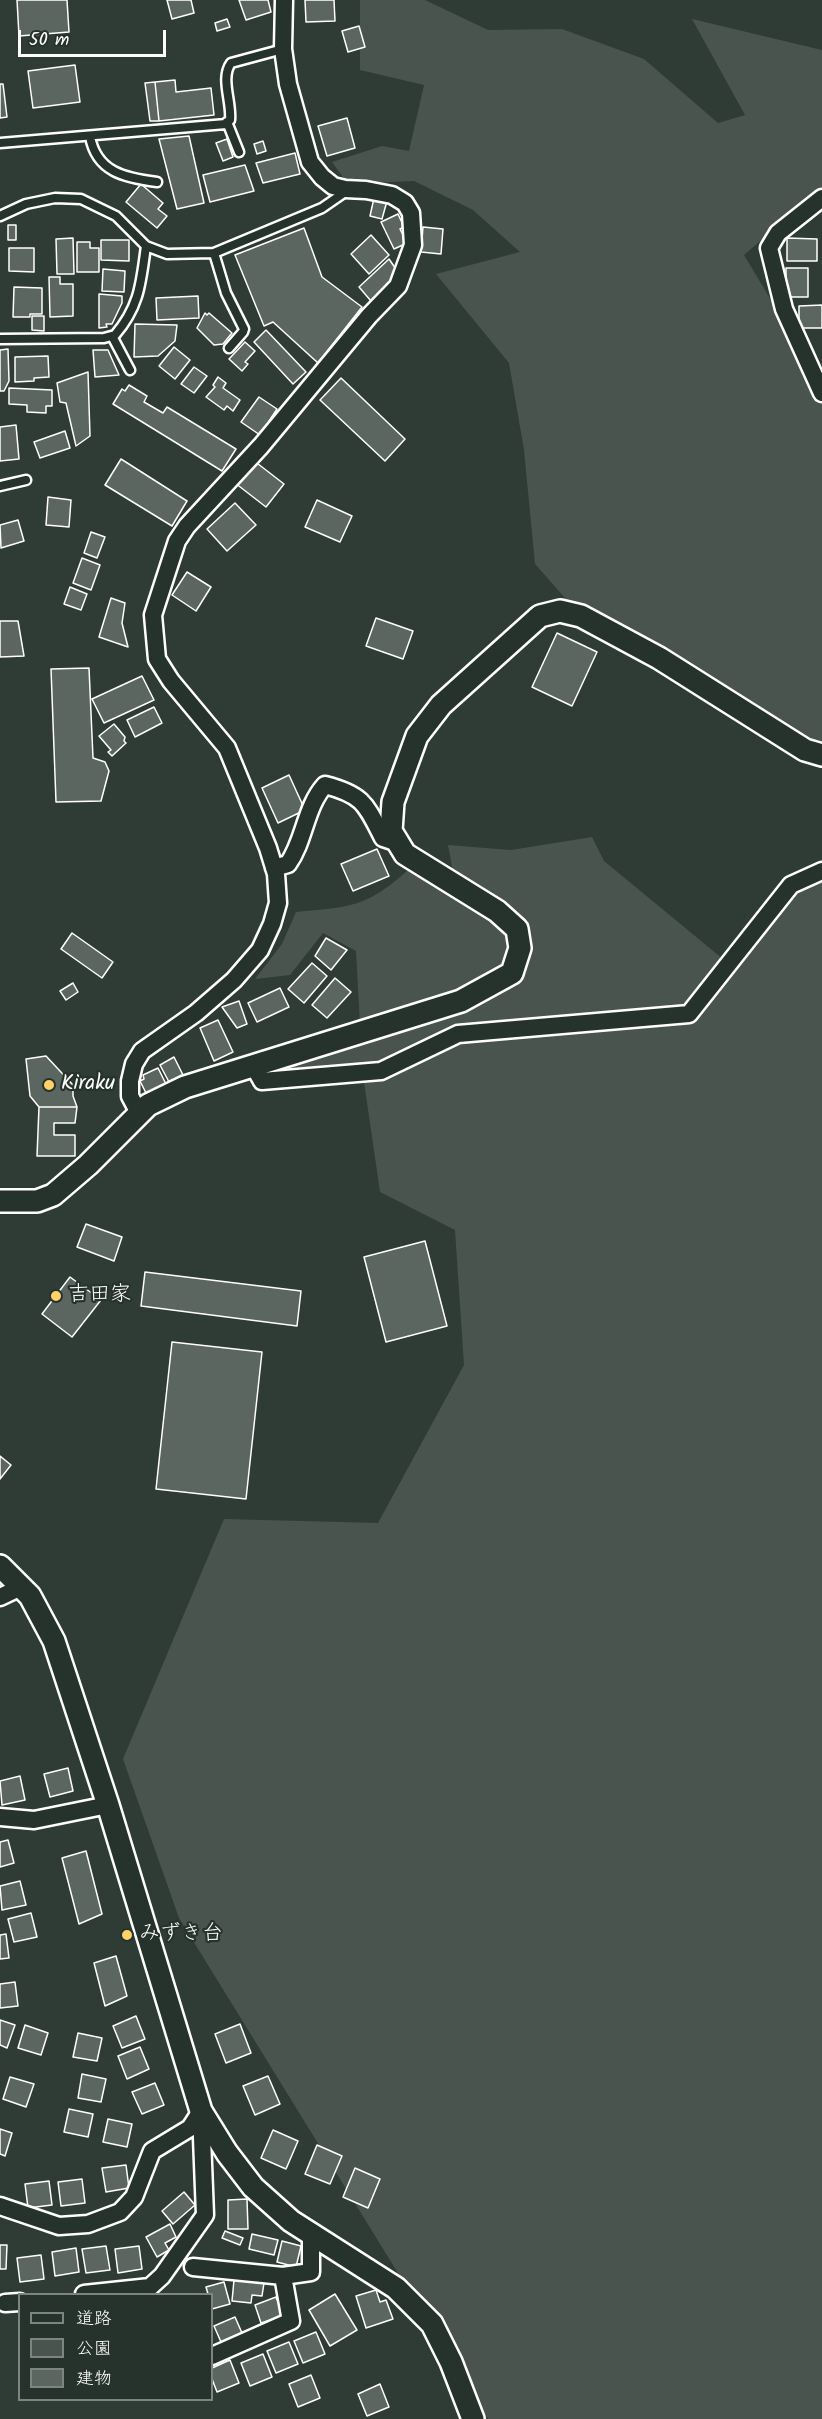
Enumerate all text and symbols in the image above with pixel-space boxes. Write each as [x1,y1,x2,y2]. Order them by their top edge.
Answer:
scale bar [21,18,170,56]
text: 50 m [29,26,69,55]
place label: Kiraku [61,1072,115,1098]
marker: Kiraku [42,1078,56,1092]
place label: 吉田家 [68,1283,131,1309]
marker: 吉田家 [49,1289,63,1303]
place label: みずき台 [139,1922,223,1948]
marker: みずき台 [120,1928,134,1942]
legend [18,2293,213,2401]
text: 道路 [76,2305,112,2334]
text: 公園 [76,2335,112,2364]
text: 建物 [76,2365,112,2394]

